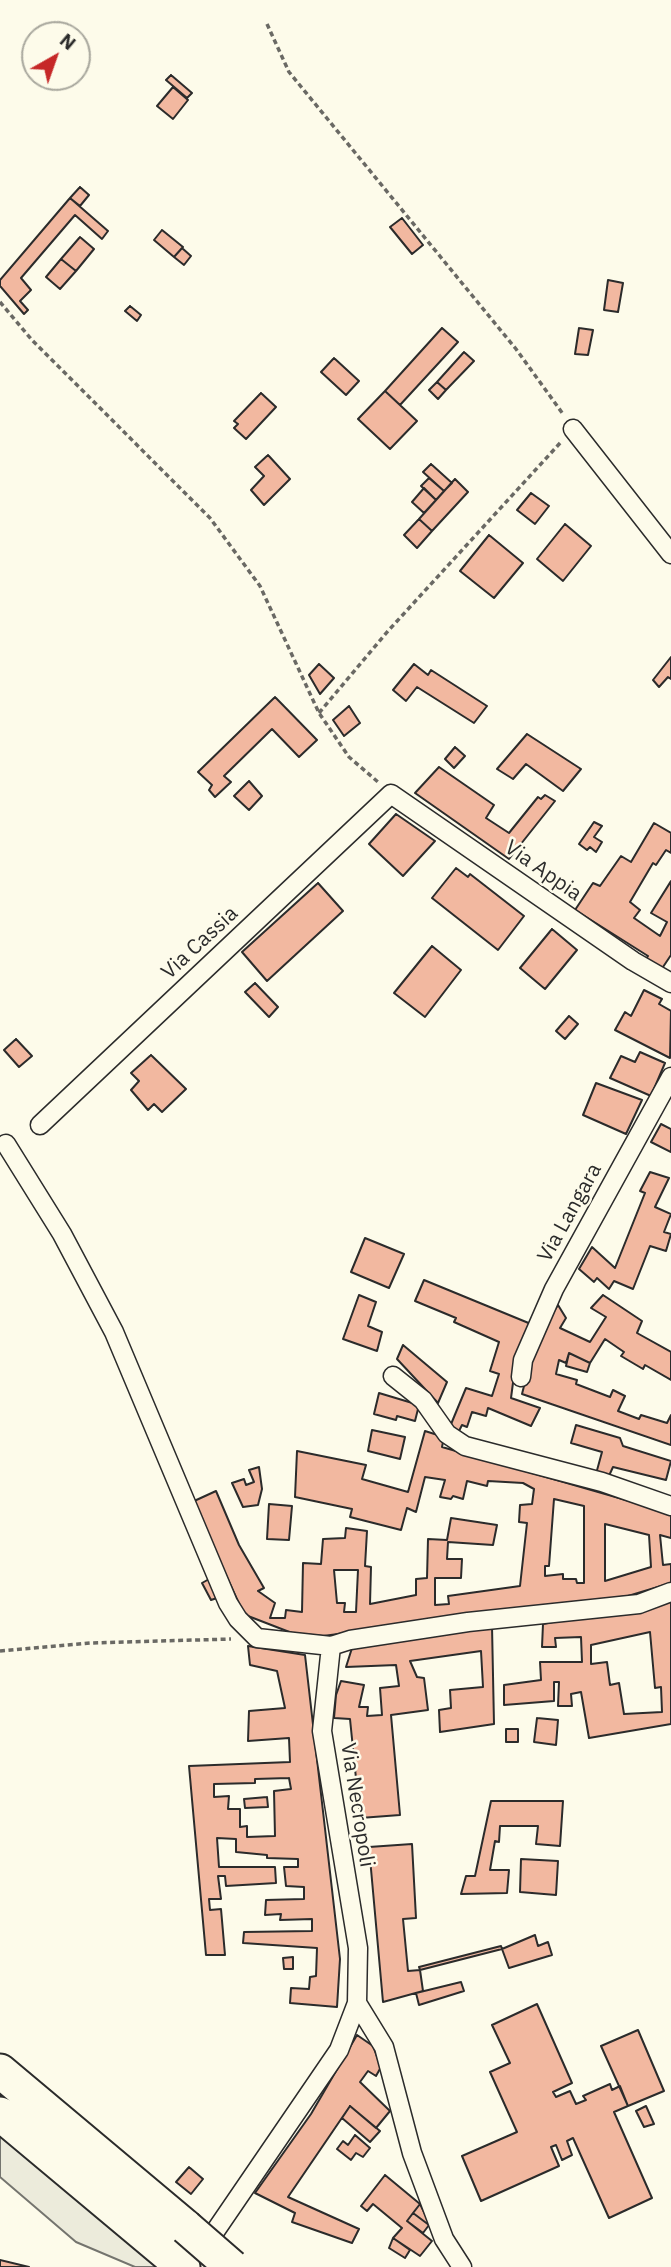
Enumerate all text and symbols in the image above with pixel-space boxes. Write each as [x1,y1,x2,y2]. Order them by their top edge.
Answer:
north arrow [21,21,91,91]
text: N [55,28,81,55]
street label: Via Appia [500,835,586,907]
street label: Via Cassia [157,901,243,985]
street label: Via Langara [533,1159,607,1267]
street label: Via Necropoli [335,1741,379,1869]

